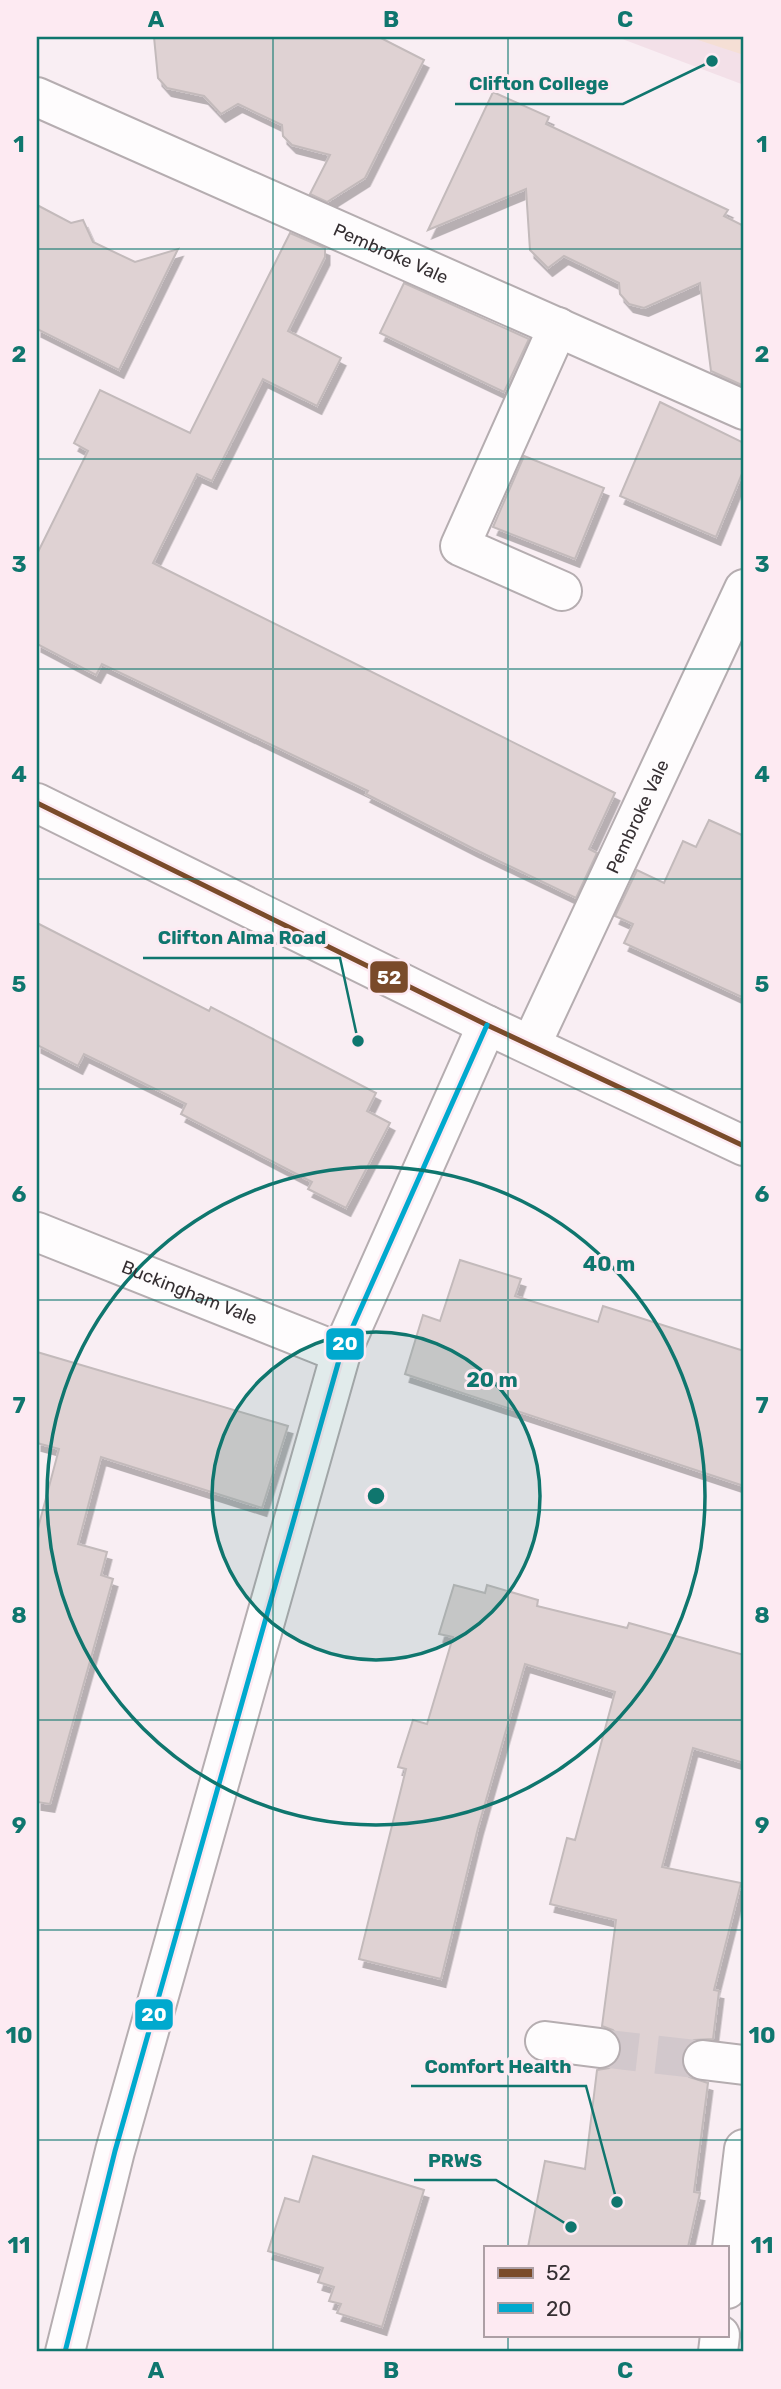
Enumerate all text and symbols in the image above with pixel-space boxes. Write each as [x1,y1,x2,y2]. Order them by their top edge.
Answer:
text: A [148,5,165,33]
text: B [383,5,399,33]
text: C [617,5,633,33]
callout: Clifton College [455,64,623,104]
text: Clifton College [469,72,609,95]
text: 1 [13,130,25,158]
text: 1 [756,130,768,158]
street label: Pembroke Vale [330,219,452,289]
text: 2 [12,340,26,368]
text: 2 [755,340,769,368]
text: 3 [11,550,27,578]
text: 3 [754,550,770,578]
street label: Pembroke Vale [602,756,674,877]
text: 4 [11,760,27,788]
text: 4 [754,760,770,788]
callout: Clifton Alma Road [143,918,340,958]
text: Clifton Alma Road [158,926,326,949]
line badge: 52 [369,960,409,994]
text: 52 [377,966,401,989]
text: 5 [12,970,27,998]
text: 5 [755,970,770,998]
text: 6 [12,1180,27,1208]
text: 6 [755,1180,770,1208]
text: 40 m [583,1251,635,1276]
street label: Buckingham Vale [118,1256,260,1330]
line badge: 20 [325,1327,365,1361]
text: 20 [332,1332,358,1355]
text: 20 m [466,1367,518,1392]
text: 7 [12,1391,26,1419]
text: 7 [755,1391,769,1419]
centre of rings [364,1484,388,1508]
text: 8 [11,1601,27,1629]
text: 8 [754,1601,770,1629]
text: 9 [12,1811,26,1839]
text: 9 [755,1811,769,1839]
line badge: 20 [134,1998,174,2031]
text: 20 [141,2003,167,2026]
text: 10 [5,2021,33,2049]
text: 10 [748,2021,776,2049]
callout: Comfort Health [411,2046,586,2086]
text: Comfort Health [425,2055,572,2078]
callout: PRWS [414,2140,496,2180]
text: PRWS [428,2149,482,2172]
text: 11 [8,2231,30,2259]
text: 11 [751,2231,773,2259]
legend [484,2246,728,2336]
text: 52 [546,2260,571,2285]
text: 20 [546,2296,572,2321]
text: A [148,2356,165,2384]
text: B [383,2356,399,2384]
text: C [617,2356,633,2384]

